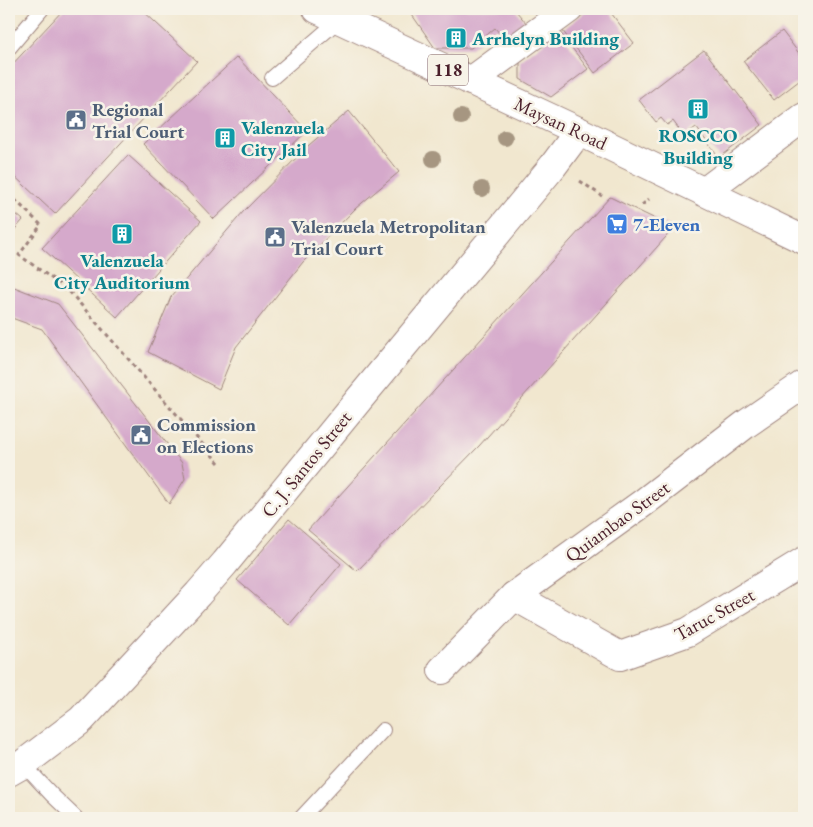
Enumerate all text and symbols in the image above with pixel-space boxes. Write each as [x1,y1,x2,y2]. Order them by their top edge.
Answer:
building icon: Arrhelyn Building [444,26,468,50]
place label: Arrhelyn Building [471,26,619,51]
road number: 118 [428,54,468,86]
street label: Maysan Road [510,91,612,156]
place label: Regional Trial Court [92,97,184,144]
building icon: ROSCCO Building [686,97,710,121]
public building icon: Regional Trial Court [64,108,88,132]
place label: Valenzuela City Jail [241,115,326,162]
place label: ROSCCO Building [658,123,738,170]
building icon: Valenzuela City Jail [213,126,237,150]
supermarket icon: 7-Eleven [605,212,629,236]
place label: 7-Eleven [633,212,701,237]
place label: Valenzuela Metropolitan Trial Court [291,214,486,261]
building icon: Valenzuela City Auditorium [110,222,134,246]
public building icon: Valenzuela Metropolitan Trial Court [263,225,287,249]
place label: Valenzuela City Auditorium [54,248,191,295]
street label: C. J. Santos Street [256,406,357,523]
place label: Commission on Elections [157,412,256,459]
public building icon: Commission on Elections [129,423,153,447]
street label: Quiambao Street [560,475,675,568]
street label: Taruc Street [670,582,759,647]

